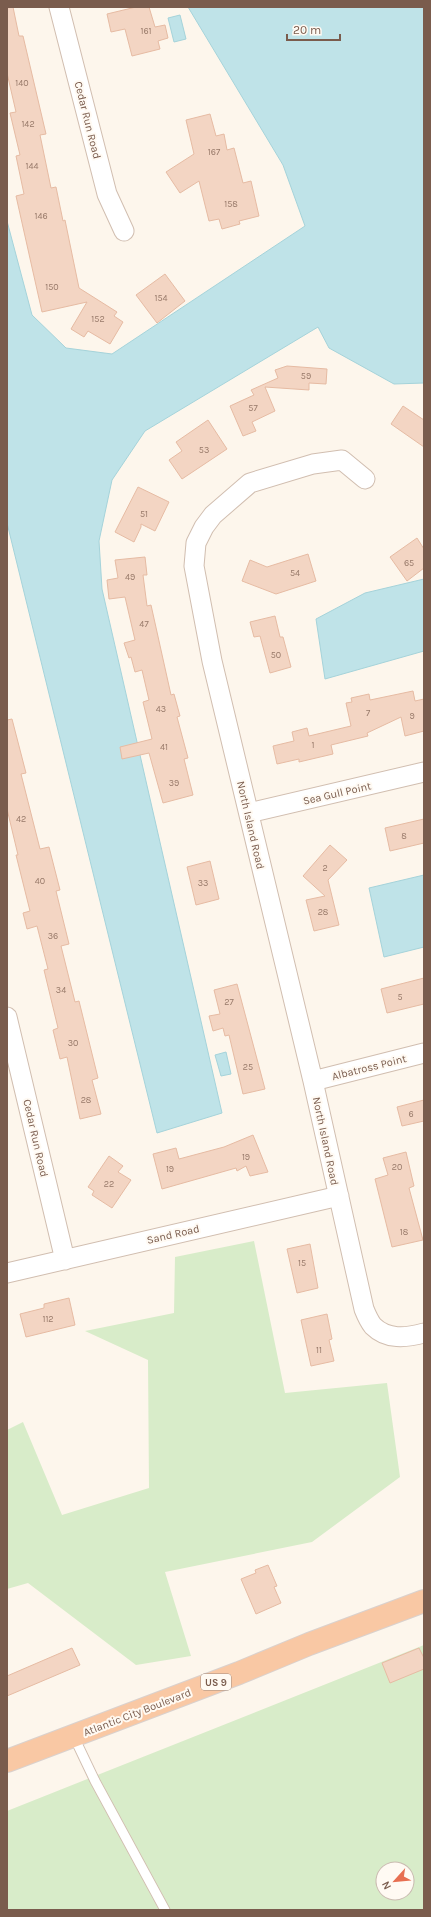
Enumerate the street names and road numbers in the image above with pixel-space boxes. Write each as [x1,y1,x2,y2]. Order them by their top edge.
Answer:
street label: Cedar Run Road [72,80,103,160]
street label: Sea Gull Point [302,779,373,808]
street label: North Island Road [234,780,267,870]
street label: Albatross Point [330,1052,408,1083]
street label: North Island Road [310,1096,341,1186]
street label: Cedar Run Road [20,1098,51,1178]
street label: Sand Road [145,1222,201,1247]
road number: US 9 [201,1674,231,1690]
street label: Atlantic City Boulevard [82,1686,193,1739]

